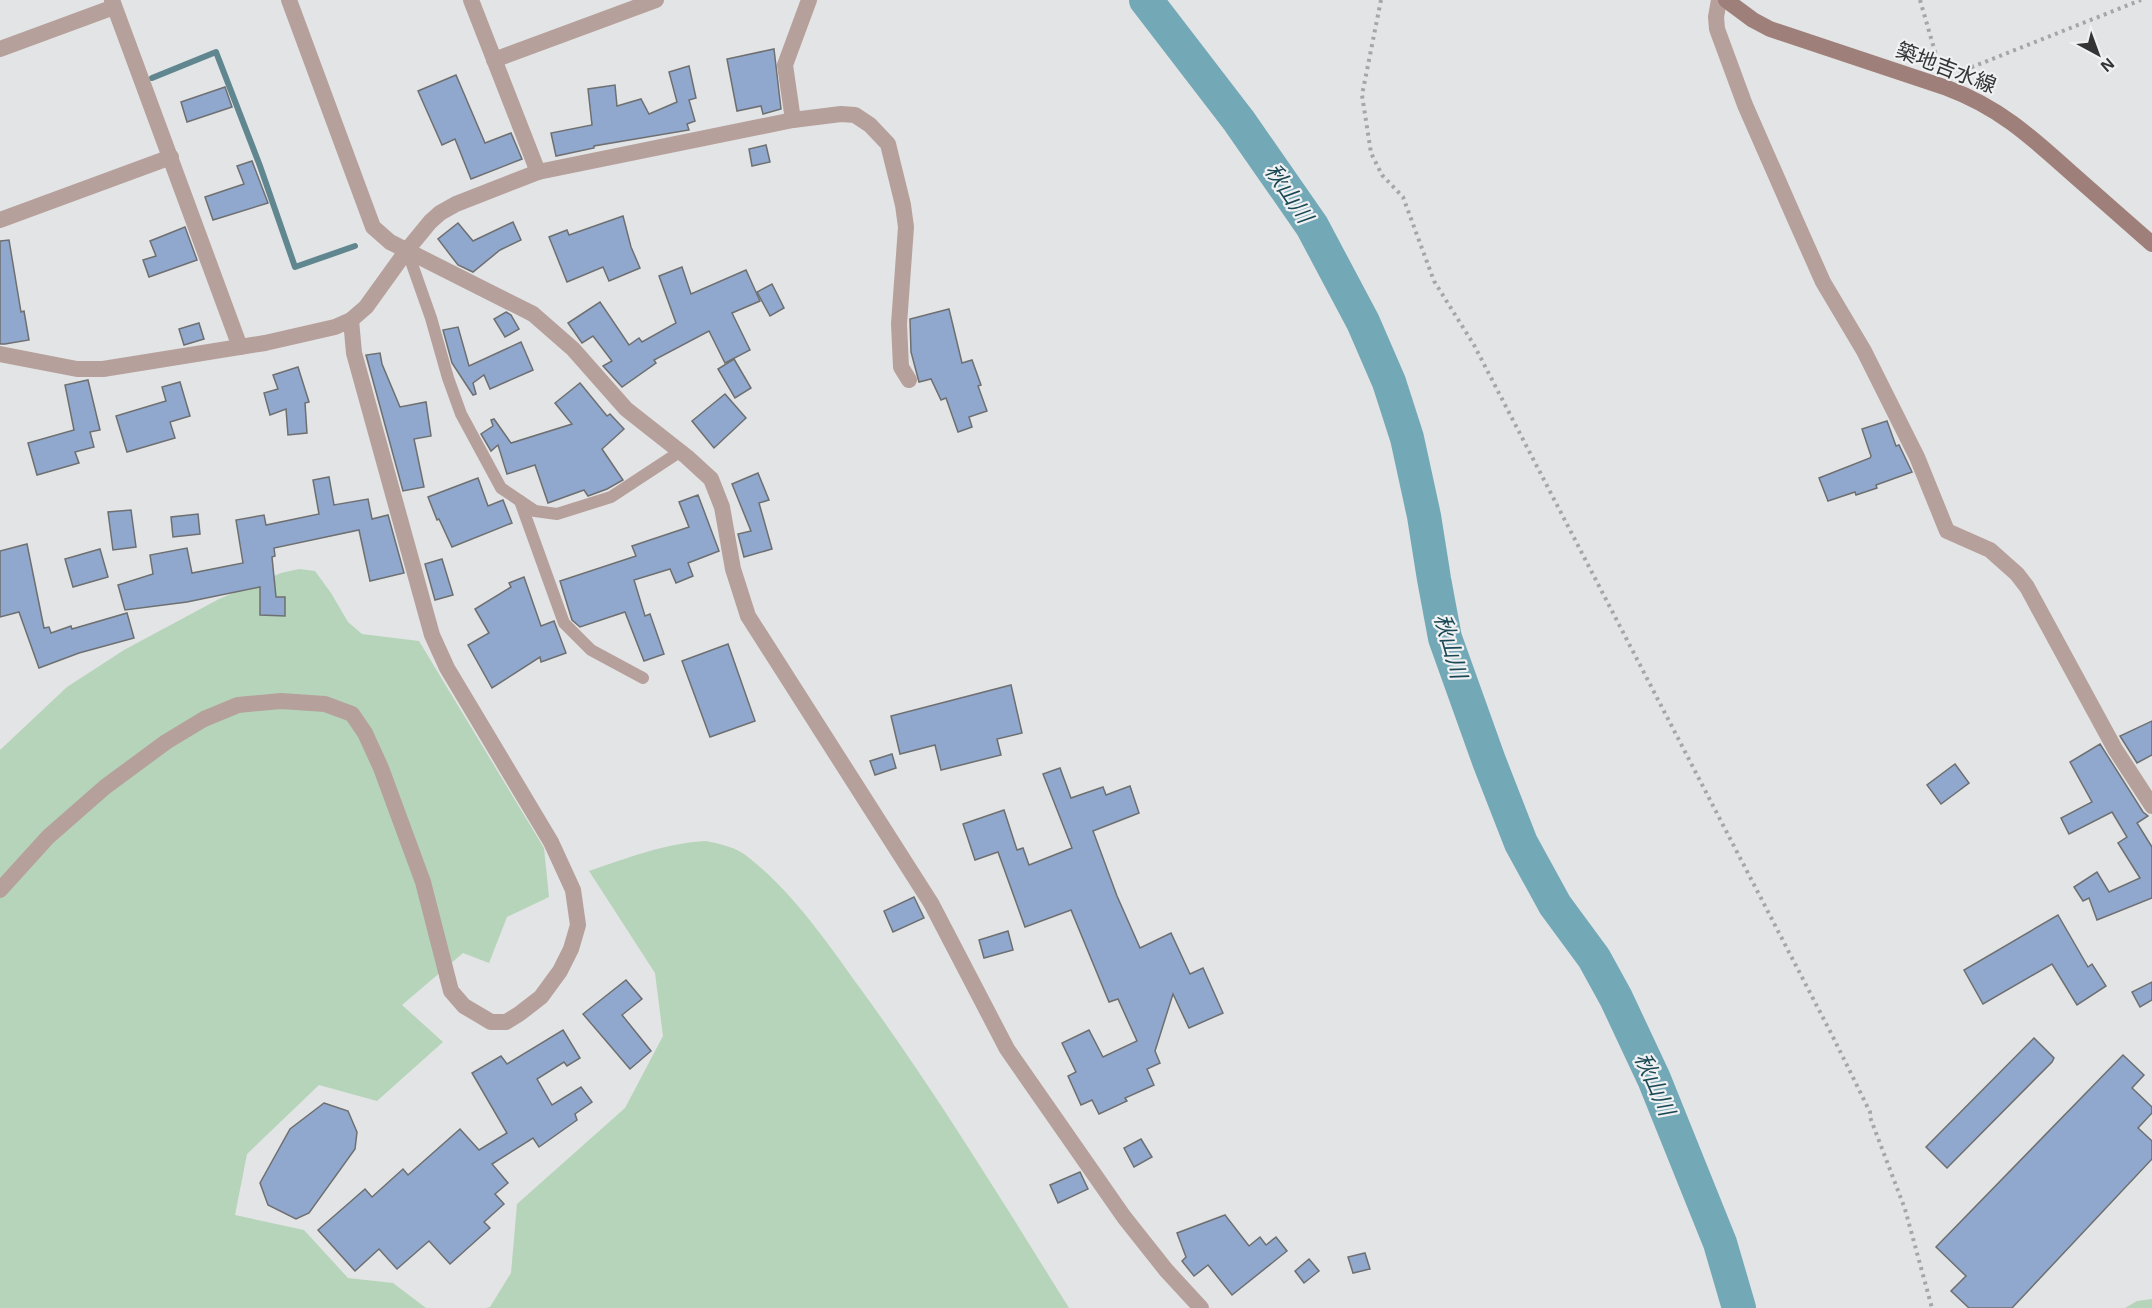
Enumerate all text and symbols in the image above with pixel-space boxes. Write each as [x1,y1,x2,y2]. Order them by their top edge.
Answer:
north arrow [2068,24,2128,84]
street label: 築地吉水線 [1893,38,1999,97]
text: N [2098,55,2117,75]
water label: 秋山川 [1260,159,1319,229]
water label: 秋山川 [1429,611,1472,683]
water label: 秋山川 [1630,1049,1680,1121]

